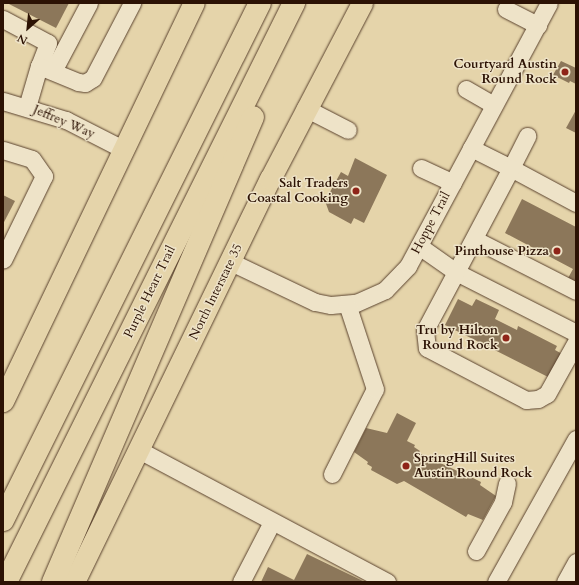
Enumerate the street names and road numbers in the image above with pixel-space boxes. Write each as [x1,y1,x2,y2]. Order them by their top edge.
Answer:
street label: Jeffrey Way [31,102,97,142]
street label: Hoppe Trail [408,189,454,257]
street label: North Interstate 35 [186,241,246,343]
street label: Purple Heart Trail [121,243,179,341]

